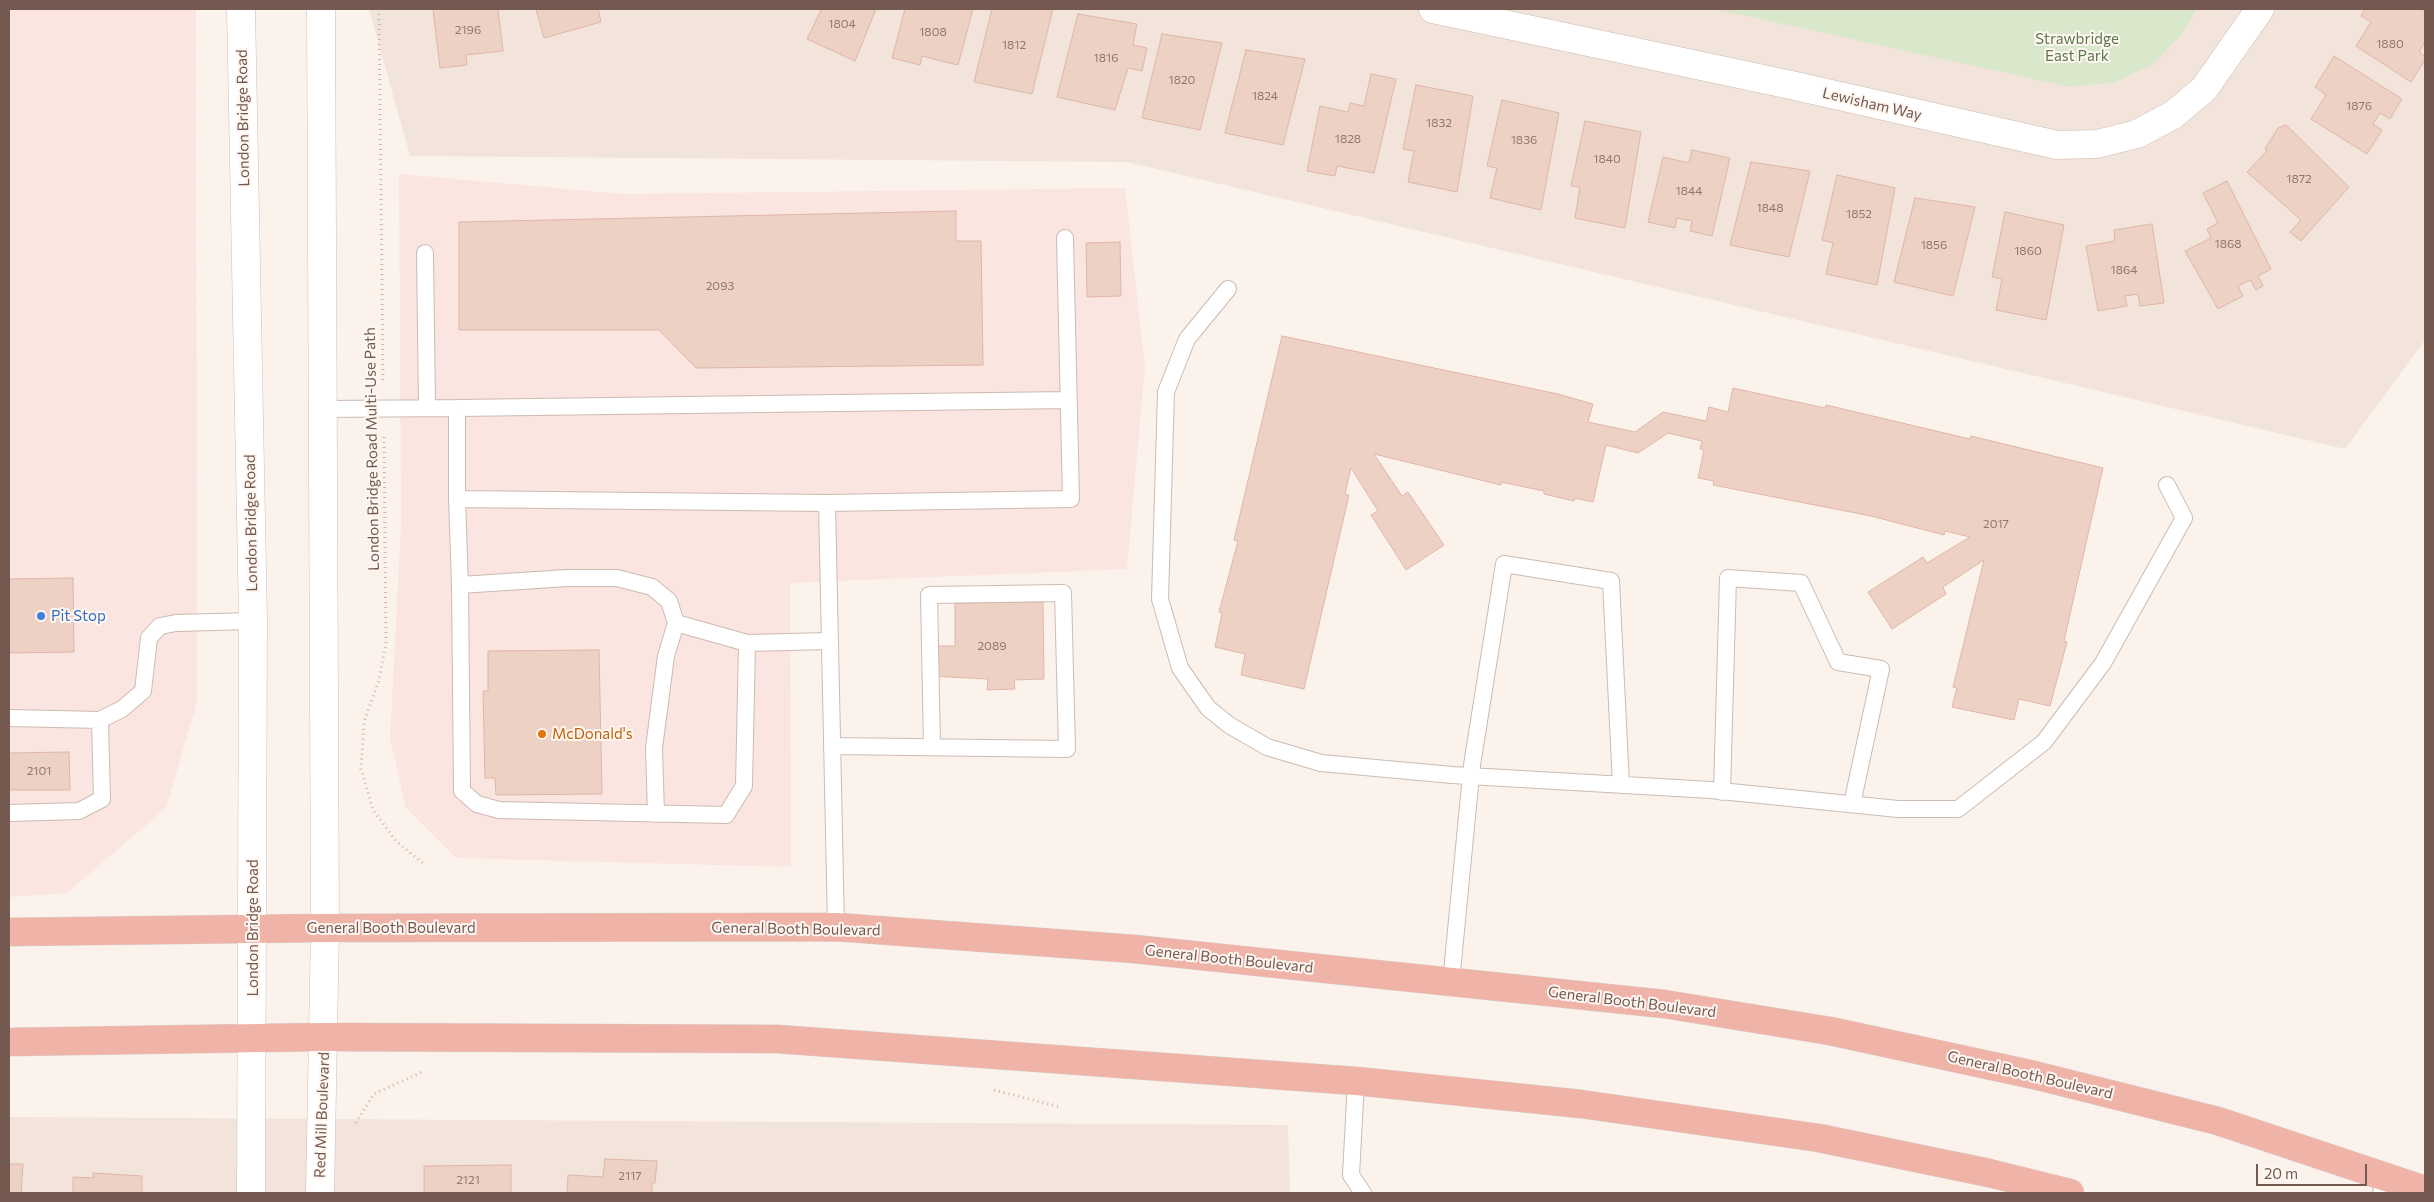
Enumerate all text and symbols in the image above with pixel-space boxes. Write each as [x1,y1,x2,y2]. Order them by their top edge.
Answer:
house number: 1804 [828,17,856,31]
house number: 2196 [455,23,481,37]
house number: 1808 [919,25,947,39]
park label: Strawbridge East Park [2035,30,2119,65]
house number: 1880 [2376,37,2404,51]
house number: 1812 [1002,38,1026,52]
street label: London Bridge Road [233,49,253,187]
house number: 1816 [1094,51,1118,65]
house number: 1820 [1169,73,1195,87]
street label: Lewisham Way [1821,84,1923,124]
house number: 1824 [1252,89,1278,103]
house number: 1876 [2346,99,2372,113]
house number: 1832 [1426,116,1452,130]
house number: 1828 [1335,132,1361,146]
house number: 1836 [1511,133,1537,147]
house number: 1840 [1593,152,1621,166]
house number: 1872 [2286,172,2312,186]
house number: 1844 [1676,184,1702,198]
house number: 1848 [1757,201,1783,215]
house number: 1852 [1846,207,1872,221]
house number: 1868 [2215,237,2241,251]
house number: 1856 [1921,238,1947,252]
house number: 1860 [2014,244,2042,258]
house number: 1864 [2111,263,2137,277]
house number: 2093 [706,279,734,293]
street label: London Bridge Road Multi-Use Path [361,327,383,571]
street label: London Bridge Road [241,454,261,592]
house number: 2017 [1983,517,2009,531]
place label: Pit Stop [51,607,106,625]
marker: Pit Stop [35,610,47,622]
house number: 2089 [977,639,1007,653]
place label: McDonald's [552,725,633,743]
marker: McDonald's [536,728,548,740]
house number: 2101 [27,764,51,778]
street label: London Bridge Road [244,859,262,997]
street label: General Booth Boulevard [306,919,476,937]
street label: General Booth Boulevard [711,919,881,939]
street label: General Booth Boulevard [1144,941,1314,977]
street label: General Booth Boulevard [1547,983,1717,1021]
street label: General Booth Boulevard [1946,1047,2114,1103]
street label: Red Mill Boulevard [311,1052,333,1178]
scale bar [2259,1154,2370,1186]
text: 20 m [2264,1164,2298,1182]
house number: 2117 [618,1169,642,1183]
house number: 2121 [456,1173,480,1187]

